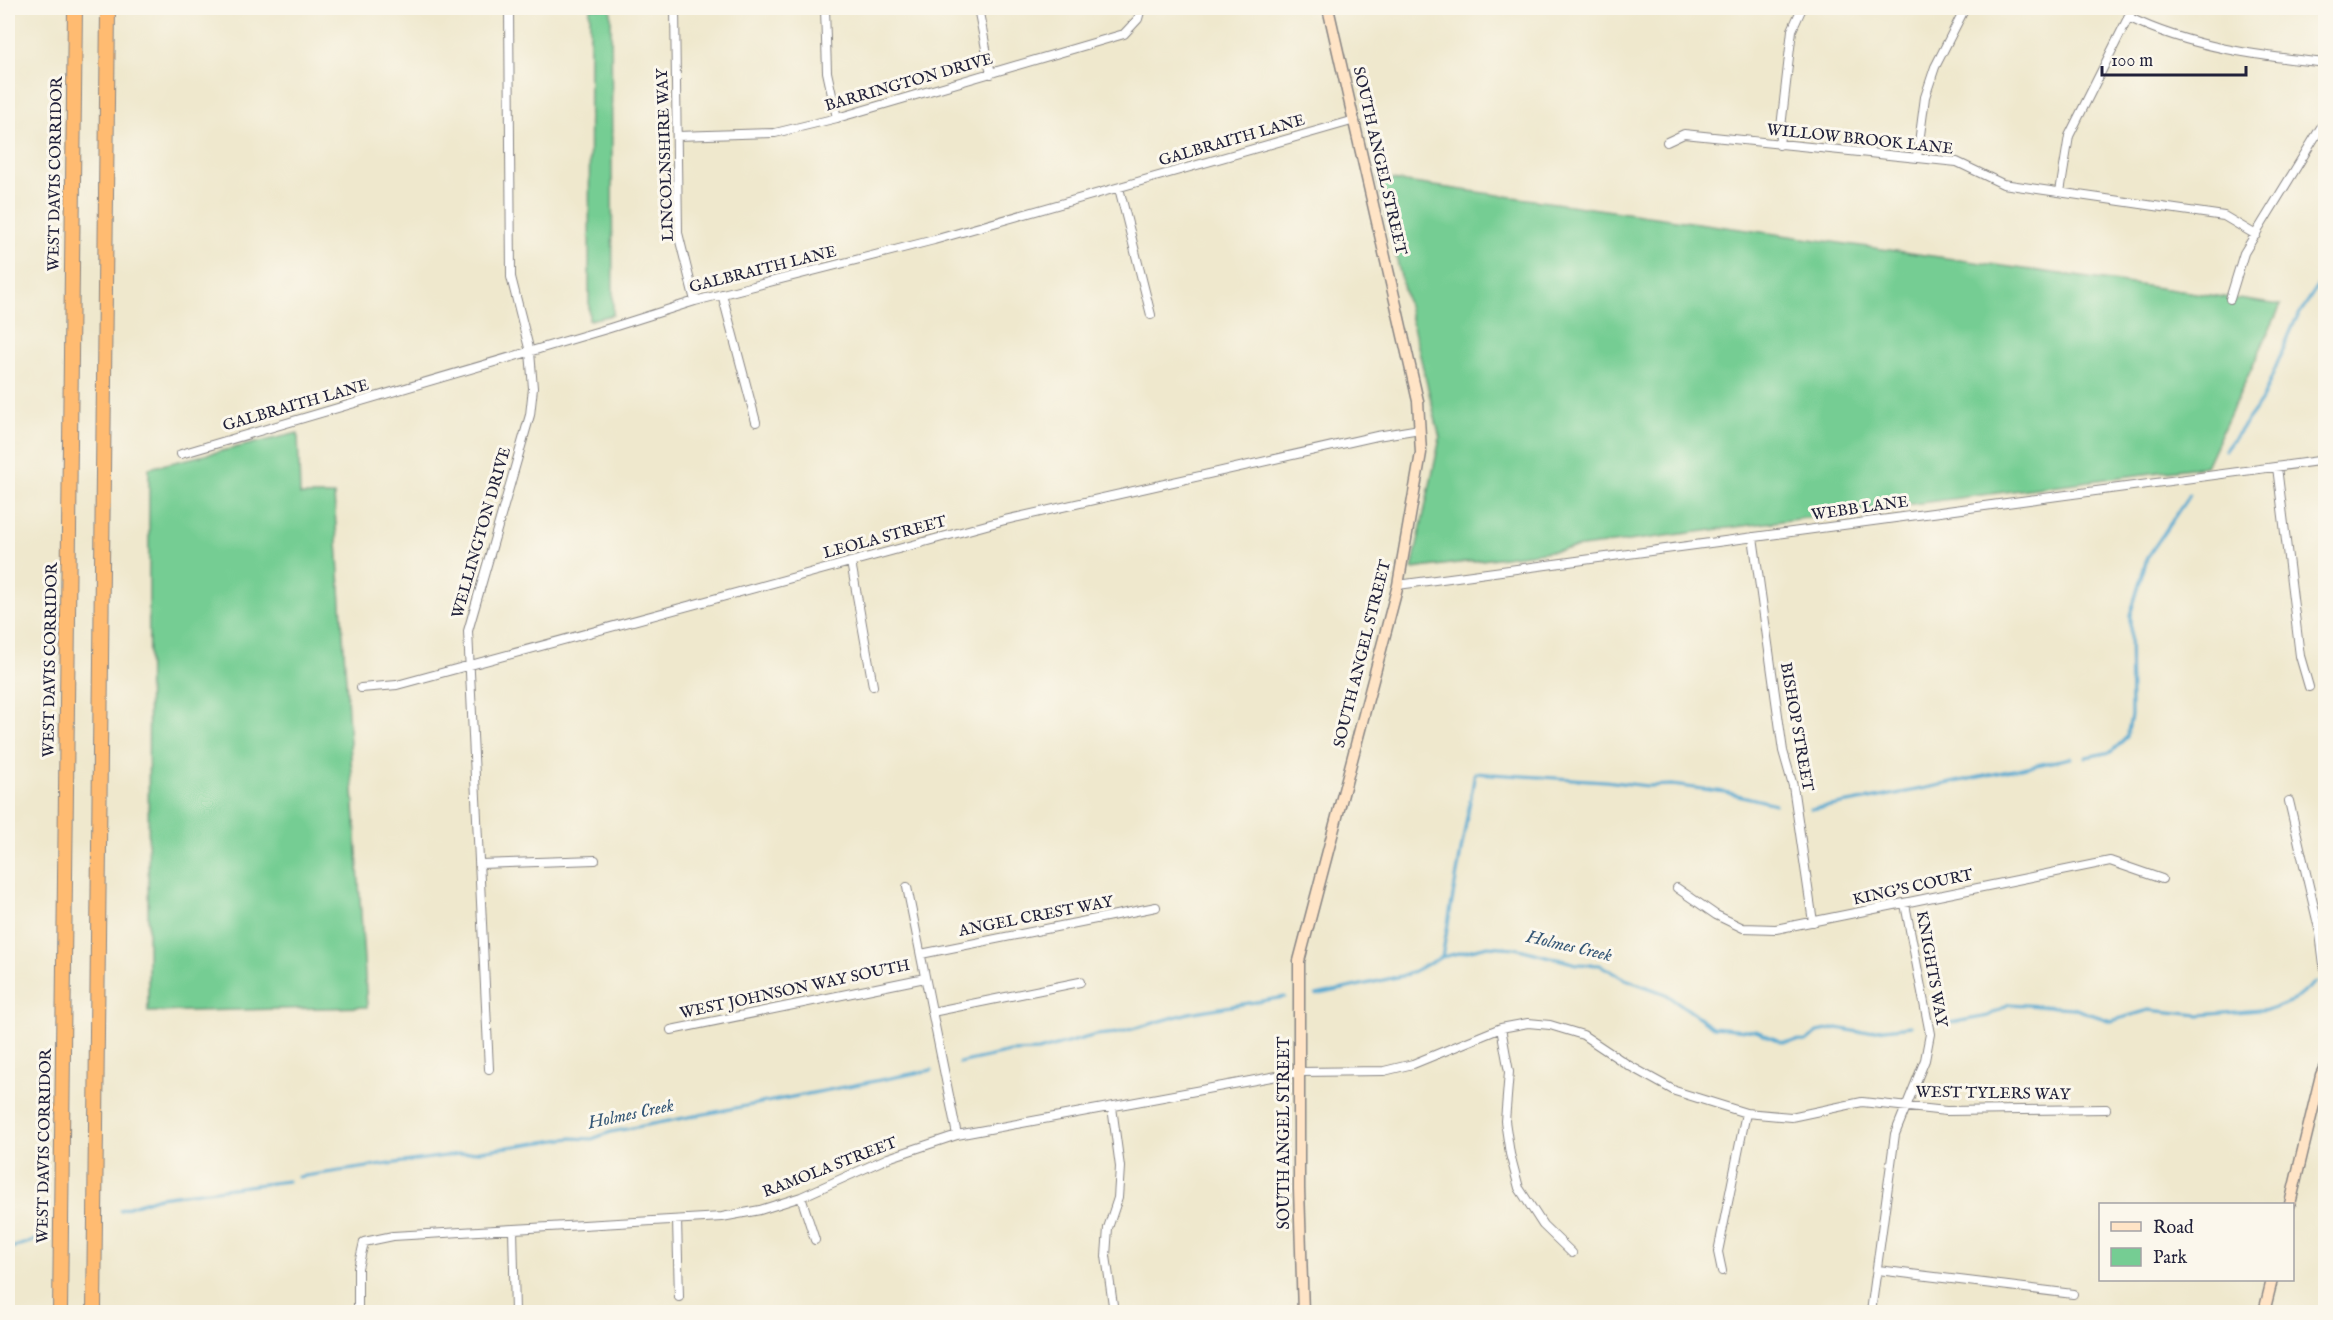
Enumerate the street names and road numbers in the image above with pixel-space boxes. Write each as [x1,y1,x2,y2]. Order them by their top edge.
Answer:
street label: BARRINGTON DRIVE [823,49,995,117]
street label: SOUTH ANGEL STREET [1348,65,1411,258]
street label: LINCOLNSHIRE WAY [653,67,679,242]
street label: WEST DAVIS CORRIDOR [44,75,68,272]
street label: GALBRAITH LANE [1157,111,1307,171]
street label: WILLOW BROOK LANE [1766,120,1954,160]
street label: GALBRAITH LANE [687,242,839,298]
street label: GALBRAITH LANE [221,376,371,436]
street label: WELLINGTON DRIVE [448,445,516,621]
street label: WEBB LANE [1810,492,1910,526]
street label: LEOLA STREET [821,512,949,564]
street label: SOUTH ANGEL STREET [1330,558,1396,750]
street label: WEST DAVIS CORRIDOR [39,561,63,758]
street label: BISHOP STREET [1775,661,1817,793]
street label: KING'S COURT [1851,865,1975,911]
street label: ANGEL CREST WAY [956,892,1116,942]
street label: KNIGHTS WAY [1911,909,1951,1030]
street label: WEST JOHNSON WAY SOUTH [678,956,912,1024]
street label: SOUTH ANGEL STREET [1275,1036,1295,1229]
street label: WEST DAVIS CORRIDOR [33,1047,57,1244]
street label: WEST TYLERS WAY [1915,1083,2072,1105]
street label: RAMOLA STREET [760,1133,900,1203]

